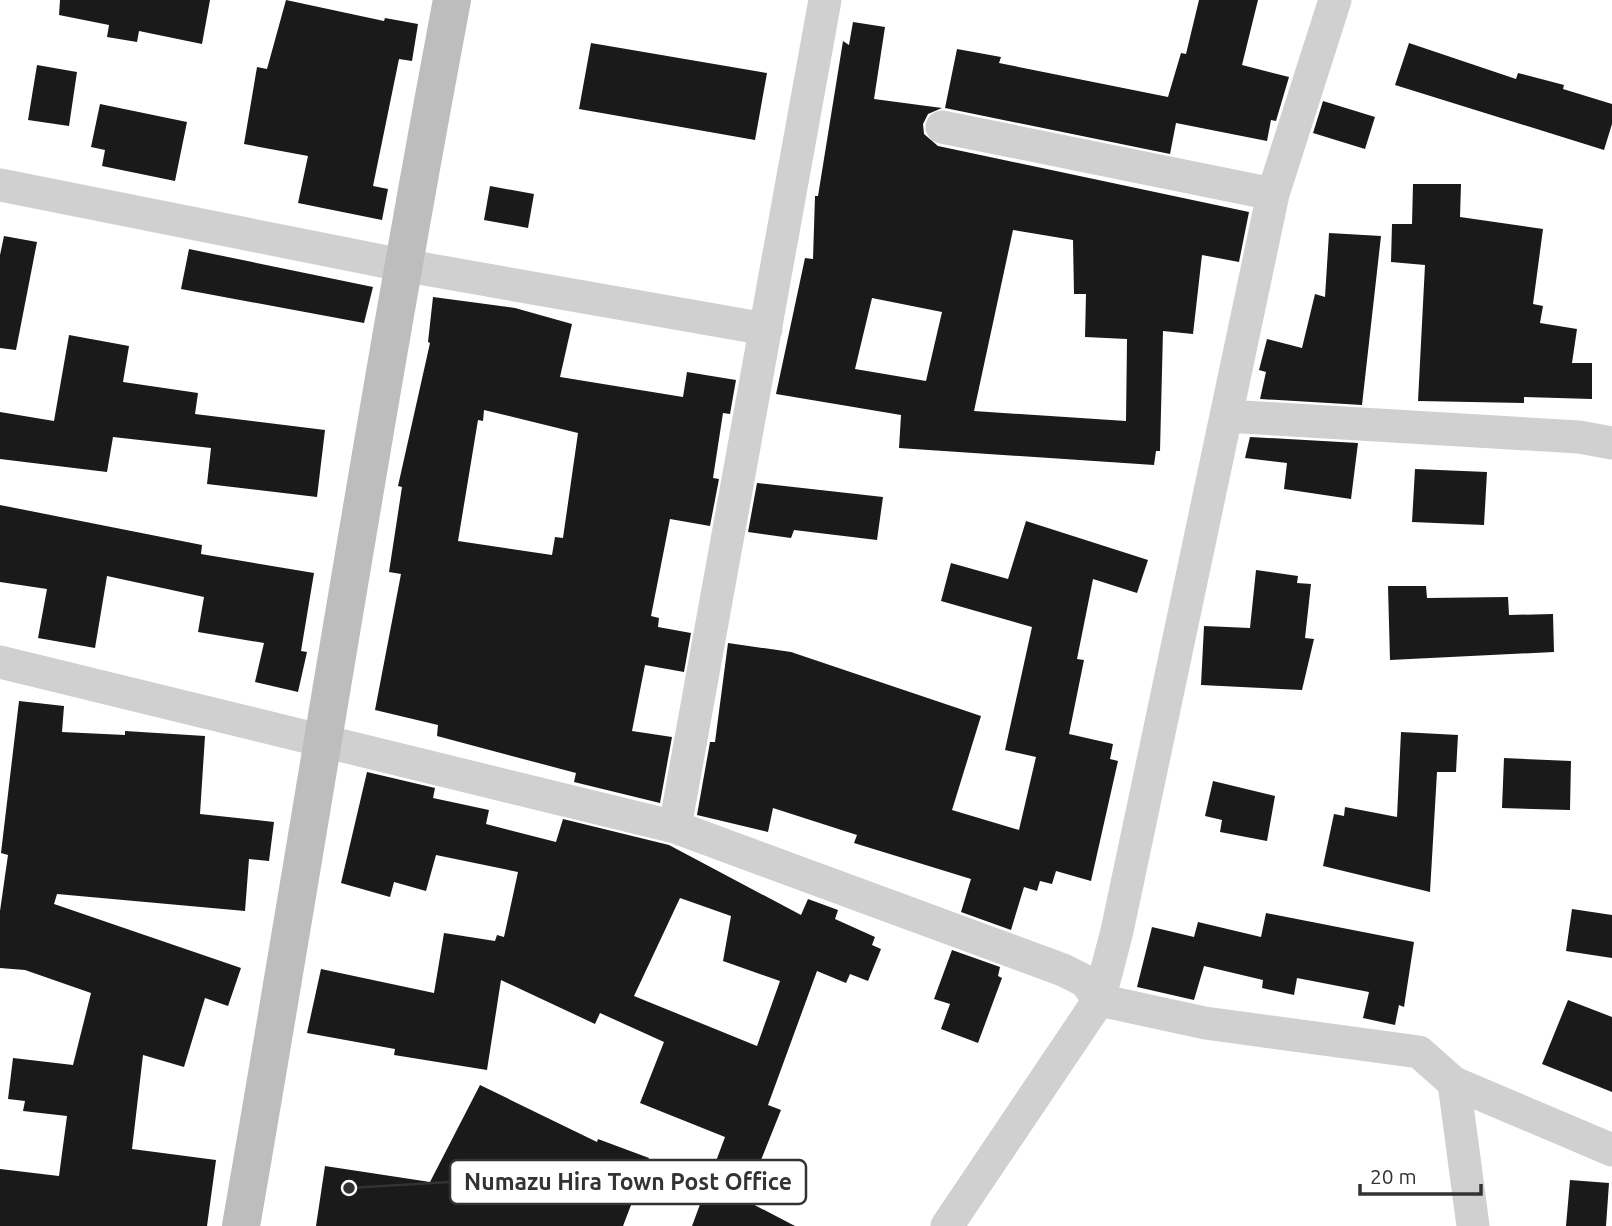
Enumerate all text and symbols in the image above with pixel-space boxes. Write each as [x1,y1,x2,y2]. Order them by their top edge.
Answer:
scale bar [1360,1152,1481,1196]
callout: Numazu Hira Town Post Office [450,1160,806,1204]
text: 20 m [1370,1164,1417,1188]
text: Numazu Hira Town Post Office [464,1169,792,1194]

